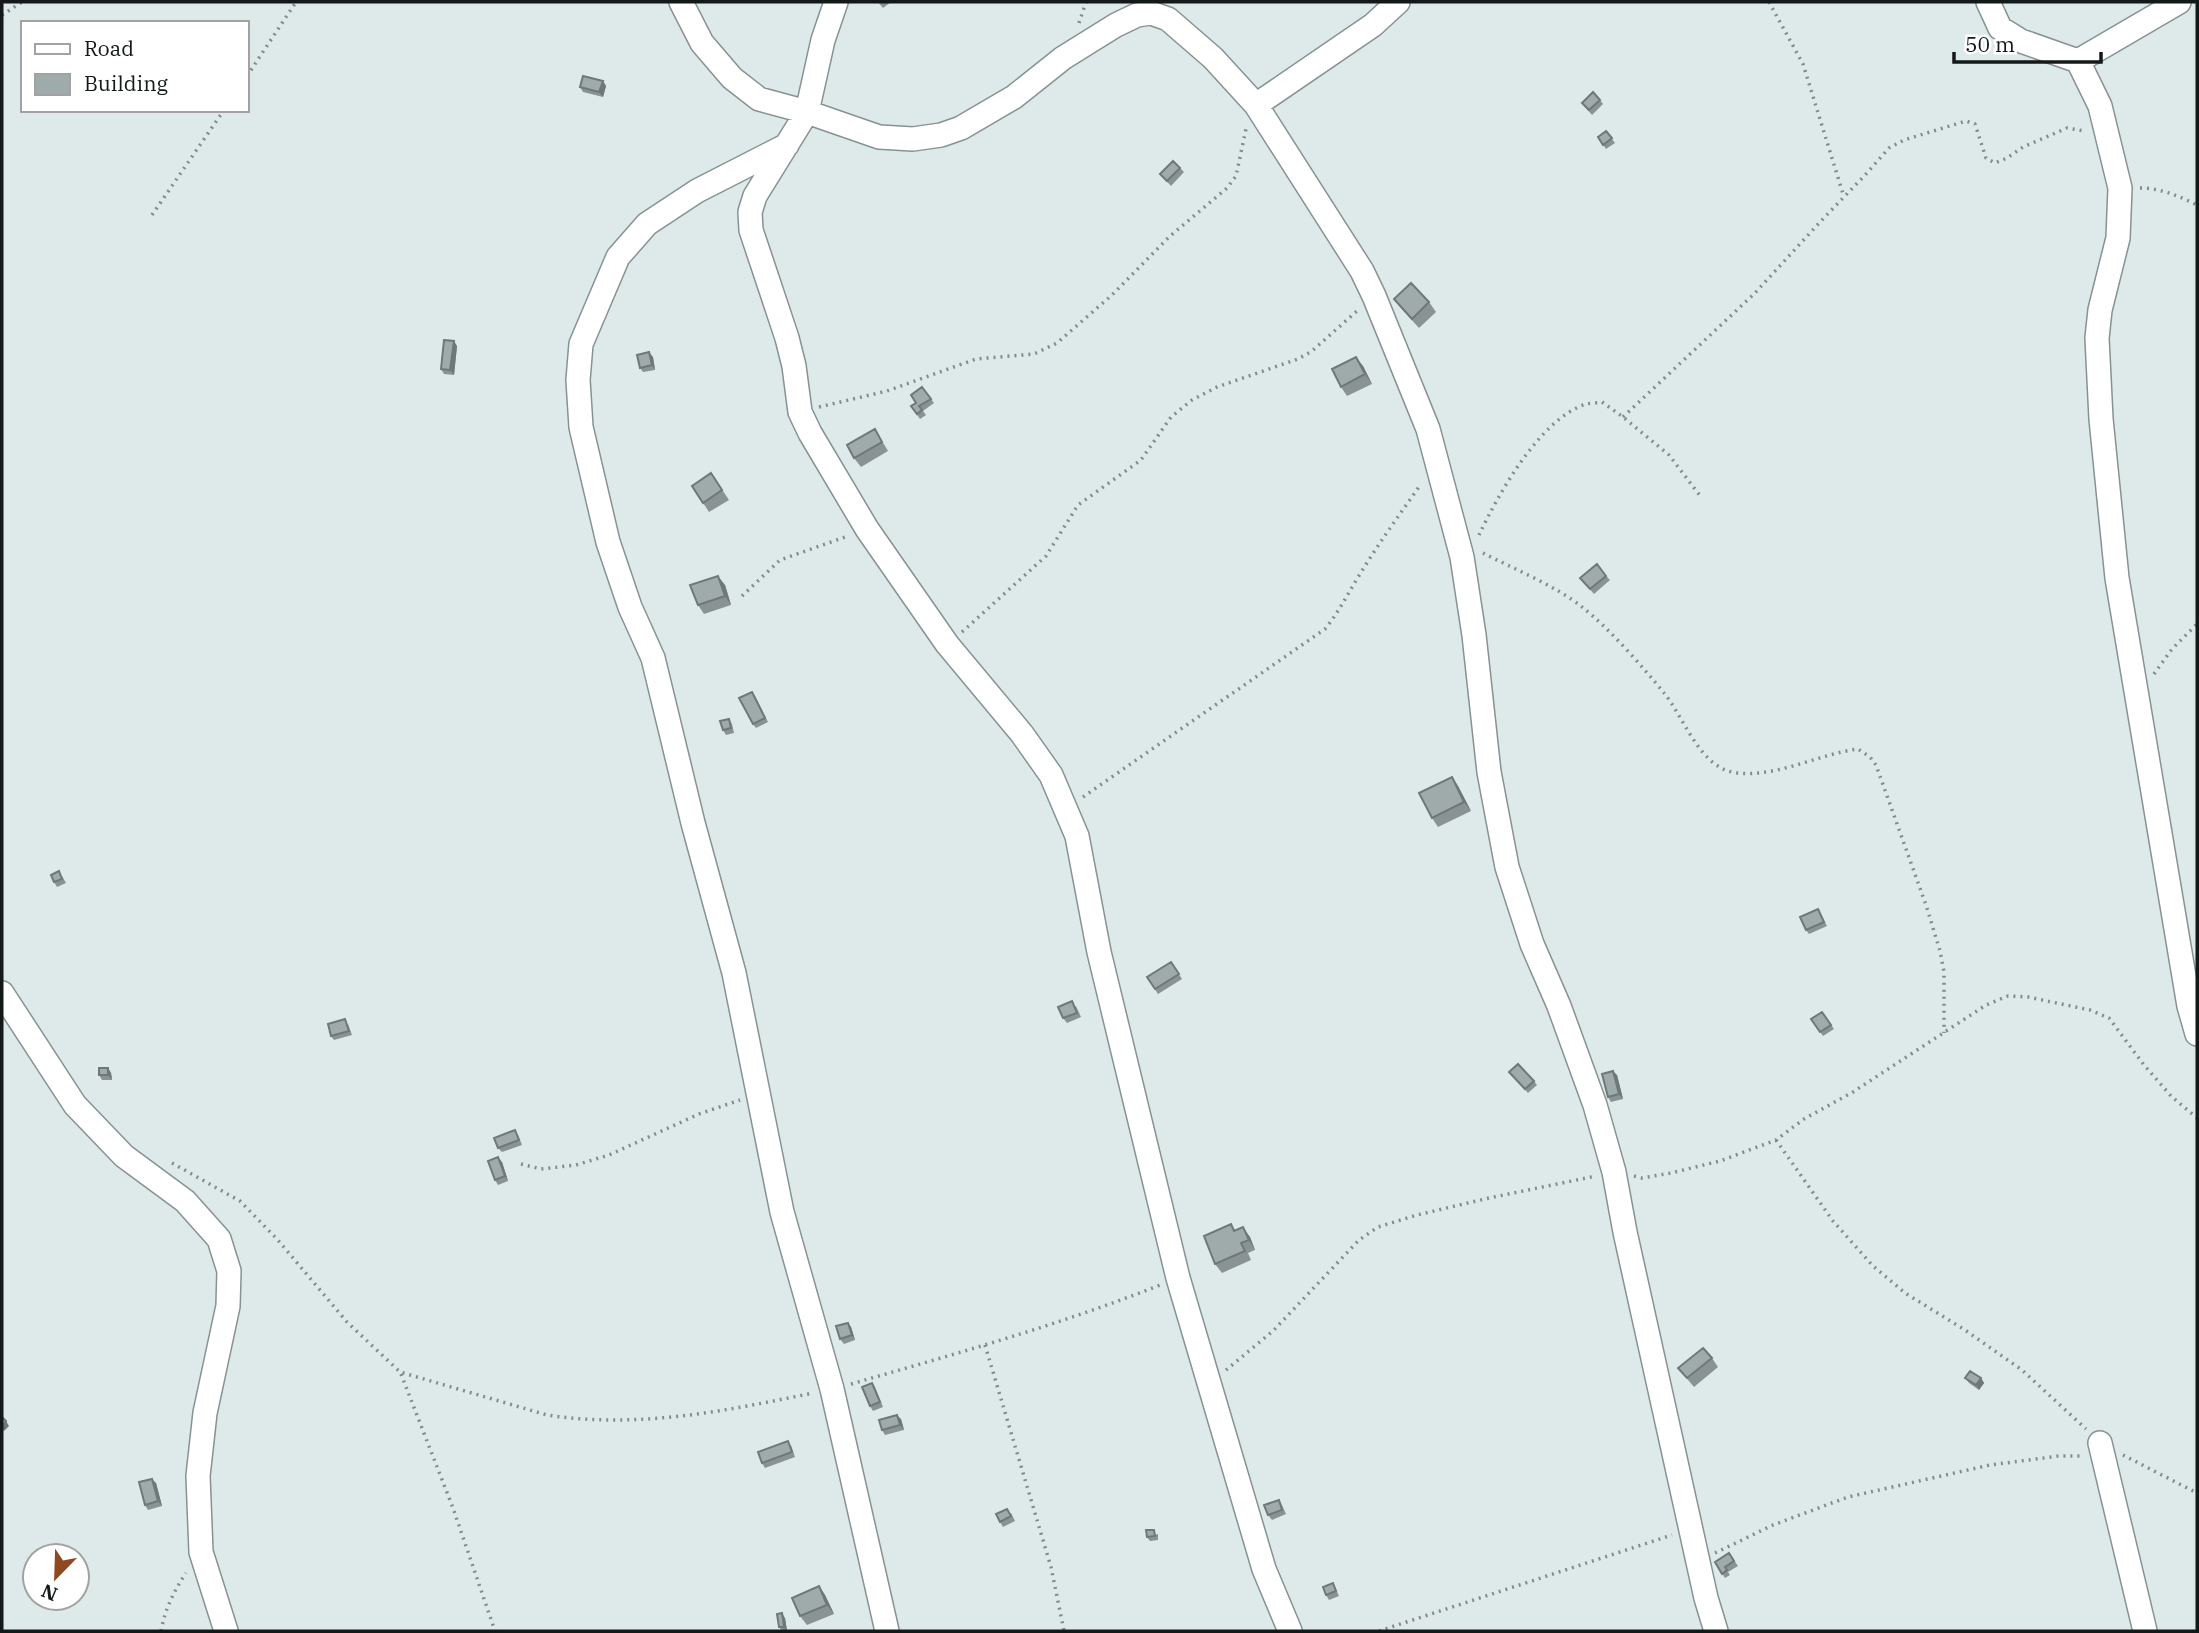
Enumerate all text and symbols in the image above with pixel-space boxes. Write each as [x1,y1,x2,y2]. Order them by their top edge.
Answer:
legend [21,21,248,112]
scale bar [1954,21,2101,65]
text: 50 m [1965,30,2015,58]
text: Road [84,34,134,62]
text: Building [84,69,169,97]
north arrow [21,1542,91,1612]
text: N [38,1579,61,1607]

